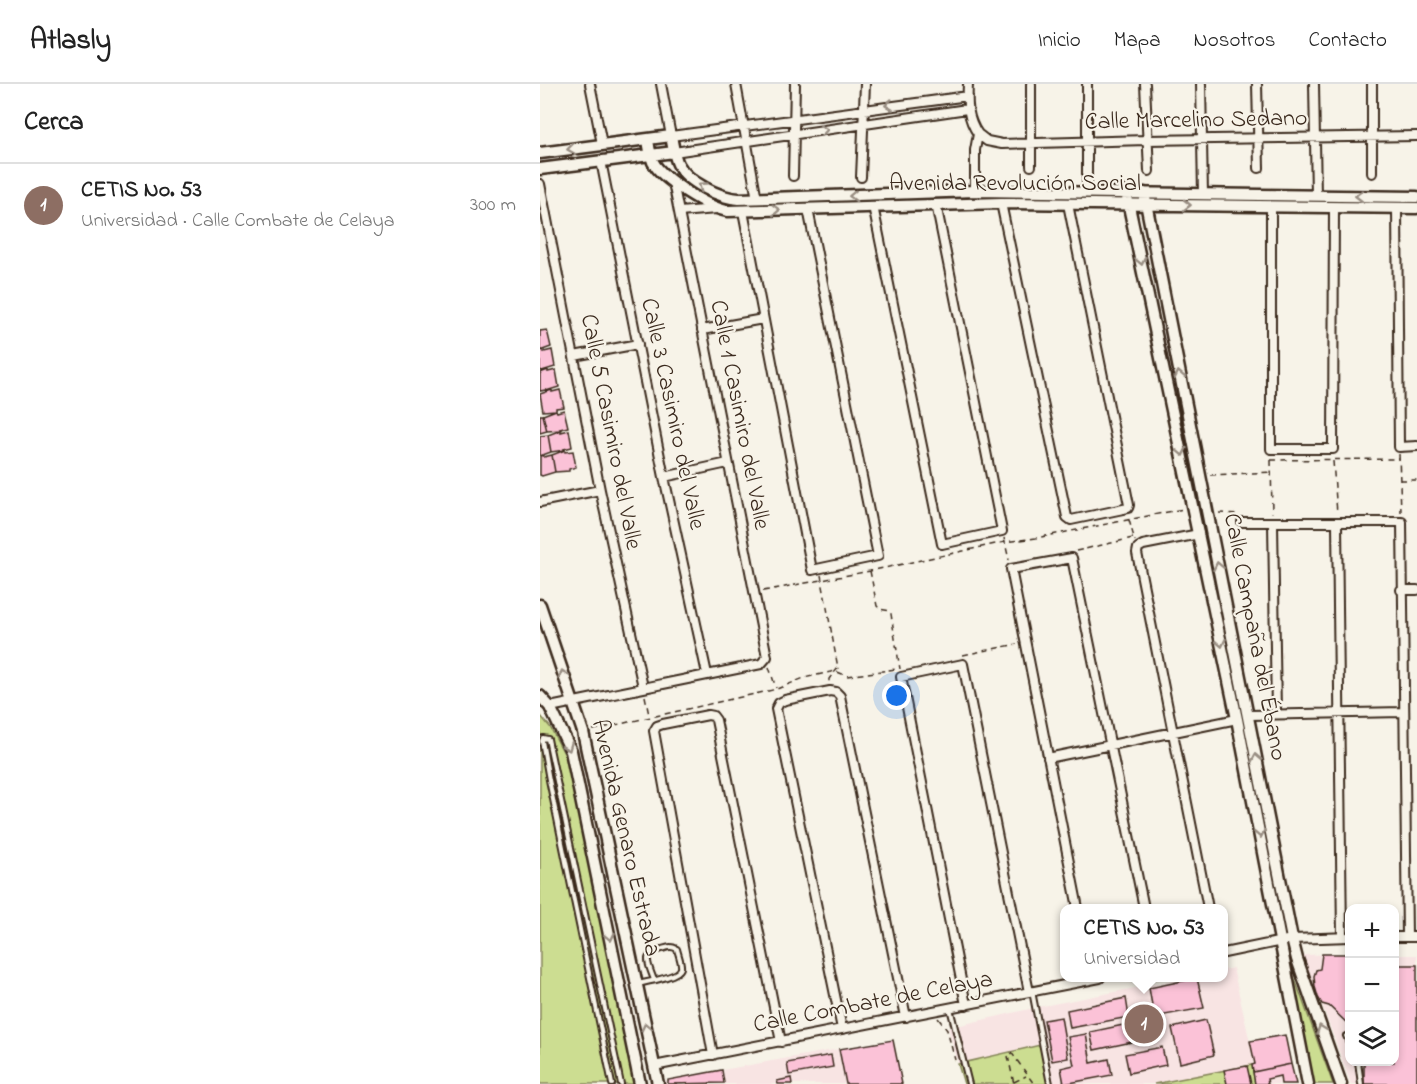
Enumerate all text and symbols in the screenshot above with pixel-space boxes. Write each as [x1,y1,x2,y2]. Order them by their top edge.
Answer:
text: Atlasly [30,21,111,62]
text: Inicio [1038,26,1081,56]
text: Mapa [1114,26,1161,56]
text: Nosotros [1194,26,1276,56]
text: Contacto [1309,26,1387,56]
one-way arrow [884,99,893,111]
street label: Calle Marcelino Sedano [1084,102,1308,140]
text: Cerca [24,104,84,142]
one-way arrow [819,125,829,137]
one-way arrow [567,142,576,154]
street label: Avenida Revolución Social [889,167,1141,202]
text: CETIS No. 53 [81,175,202,207]
one-way arrow [698,182,709,193]
one-way arrow [849,189,858,202]
one-way arrow [1354,190,1363,202]
text: 1 [40,191,47,220]
text: 300 m [470,191,516,220]
one-way arrow [1183,199,1192,211]
one-way arrow [772,204,781,216]
text: Universidad · Calle Combate de Celaya [81,207,395,236]
one-way arrow [1134,256,1147,266]
street label: Calle 3 Casimiro del Valle [630,295,714,533]
street label: Calle 1 Casimiro del Valle [700,297,778,533]
street label: Calle 5 Casimiro del Valle [570,311,650,553]
one-way arrow [1173,371,1186,381]
one-way arrow [1175,447,1188,457]
street label: Calle Campaña del Ébano [1213,510,1295,764]
one-way arrow [1212,562,1225,572]
one-way arrow [1214,638,1227,648]
one-way arrow [558,669,570,680]
your location [882,681,911,710]
street label: Avenida Genaro Estrada [581,716,669,960]
one-way arrow [561,740,573,751]
one-way arrow [1250,753,1263,763]
one-way arrow [1253,829,1266,839]
popup [1060,904,1228,982]
map controls [1345,904,1399,1066]
button: + [1345,904,1399,958]
text: CETIS No. 53 [1084,913,1204,945]
one-way arrow [602,932,615,942]
text: Universidad [1084,945,1180,974]
button: − [1345,958,1399,1012]
street label: Calle Combate de Celaya [750,963,996,1044]
pin: 1 [1124,1002,1164,1046]
button: layers [1345,1012,1399,1066]
one-way arrow [640,1022,653,1032]
one-way arrow [1316,1024,1329,1035]

